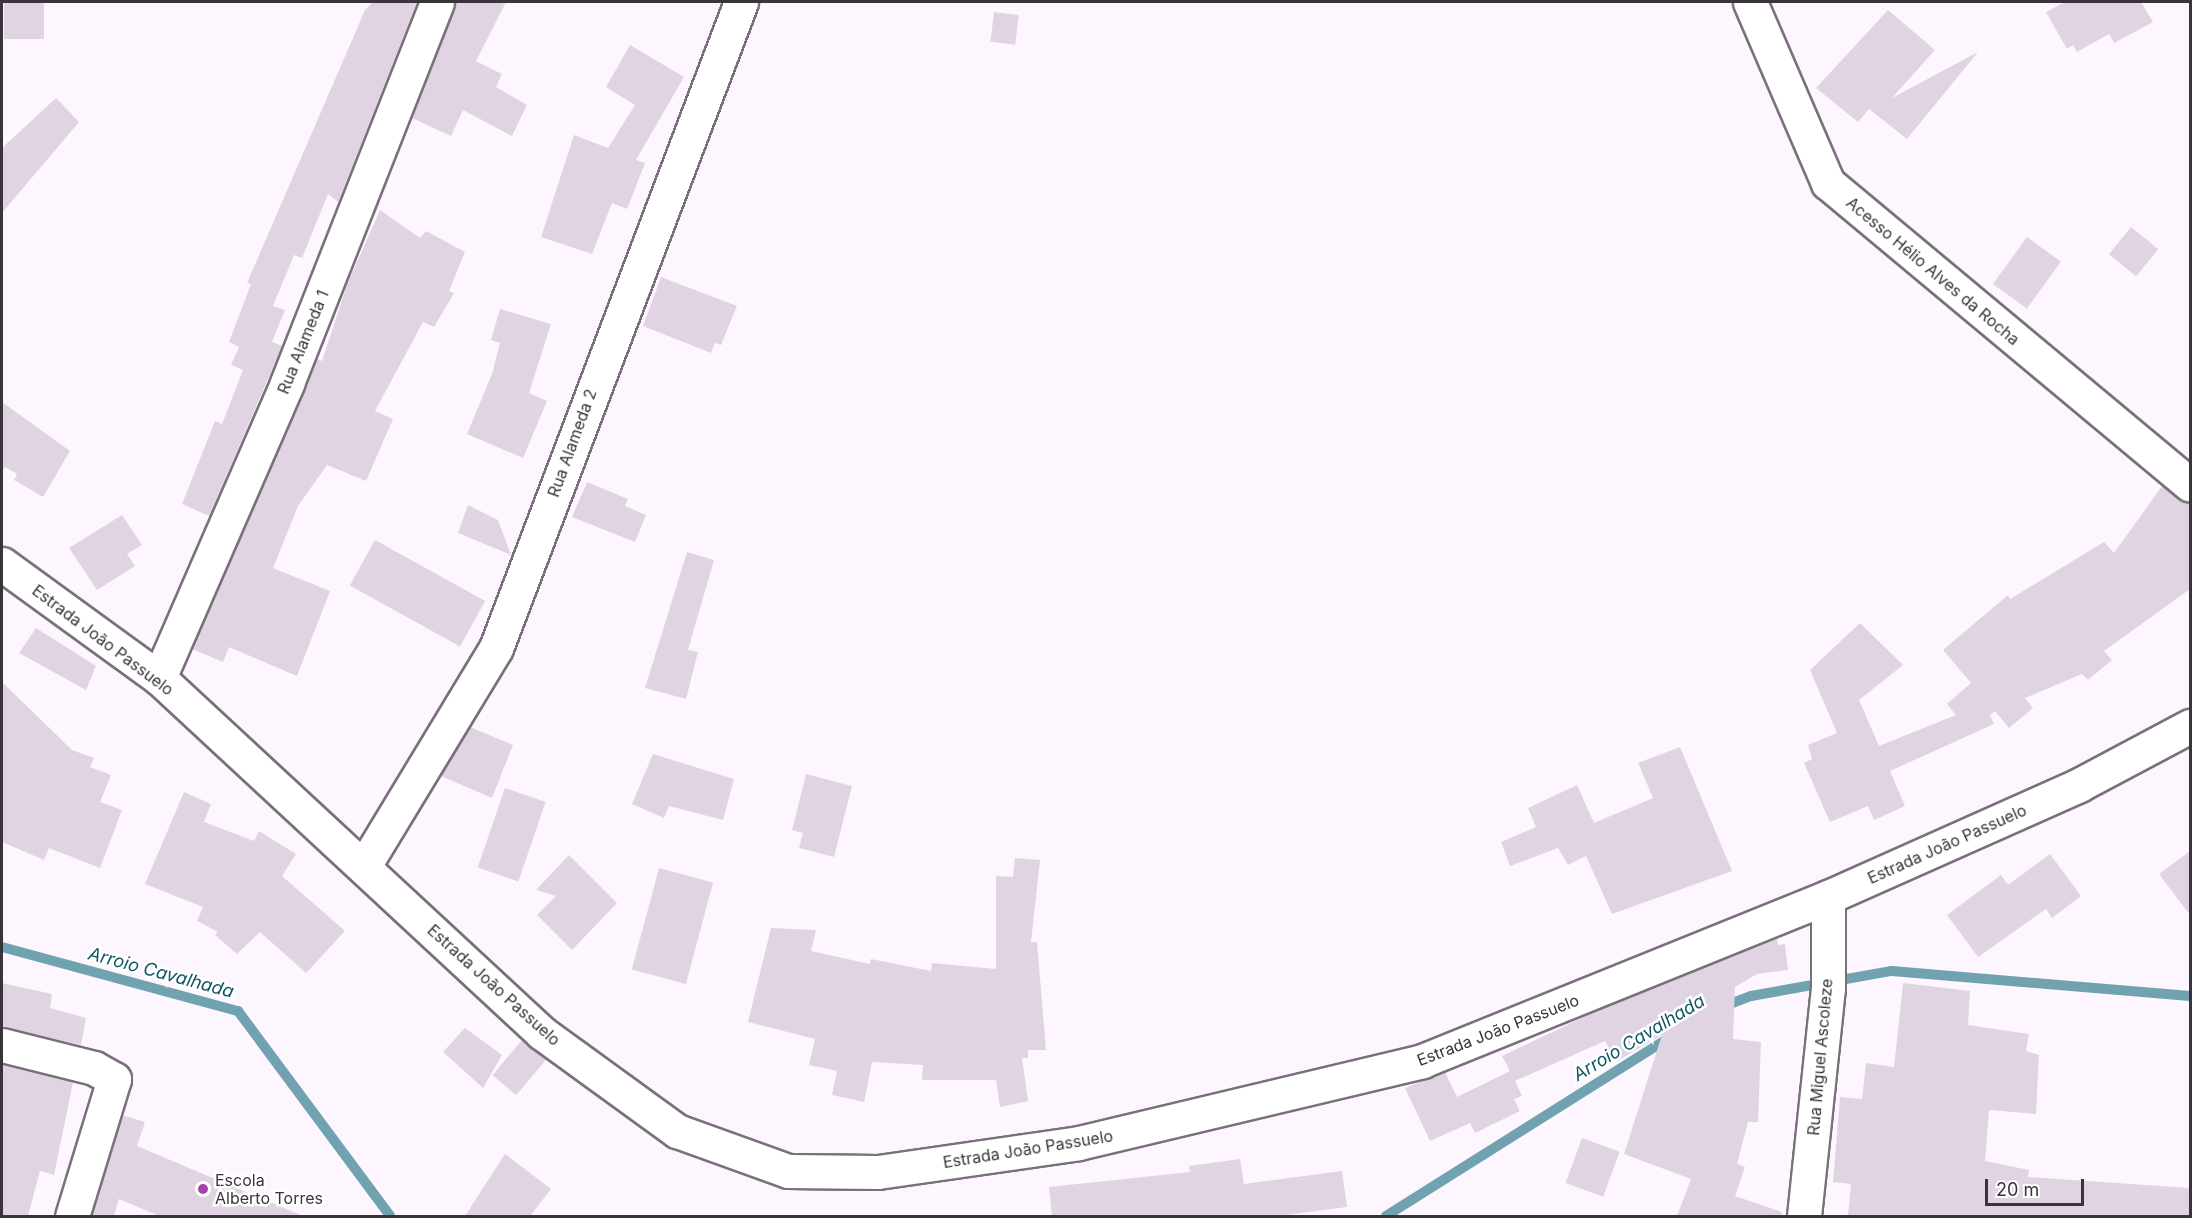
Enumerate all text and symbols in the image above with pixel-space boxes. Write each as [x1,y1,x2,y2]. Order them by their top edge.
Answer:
street label: Acesso Hélio Alves da Rocha [1843,193,2023,349]
street label: Rua Alameda 1 [273,287,333,397]
street label: Rua Alameda 2 [544,386,600,500]
street label: Estrada João Passuelo [29,581,177,699]
street label: Estrada João Passuelo [1865,800,2029,888]
street label: Estrada João Passuelo [424,920,564,1050]
water label: Arroio Cavalhada [86,943,236,1003]
street label: Rua Miguel Ascoleze [1804,978,1836,1136]
street label: Estrada João Passuelo [1414,990,1582,1070]
water label: Arroio Cavalhada [1569,990,1709,1086]
street label: Estrada João Passuelo [942,1126,1114,1172]
scale bar [1988,1167,2087,1205]
place label: Escola Alberto Torres [215,1170,323,1208]
text: 20 m [1996,1179,2039,1200]
marker: Escola Alberto Torres [196,1182,210,1196]

